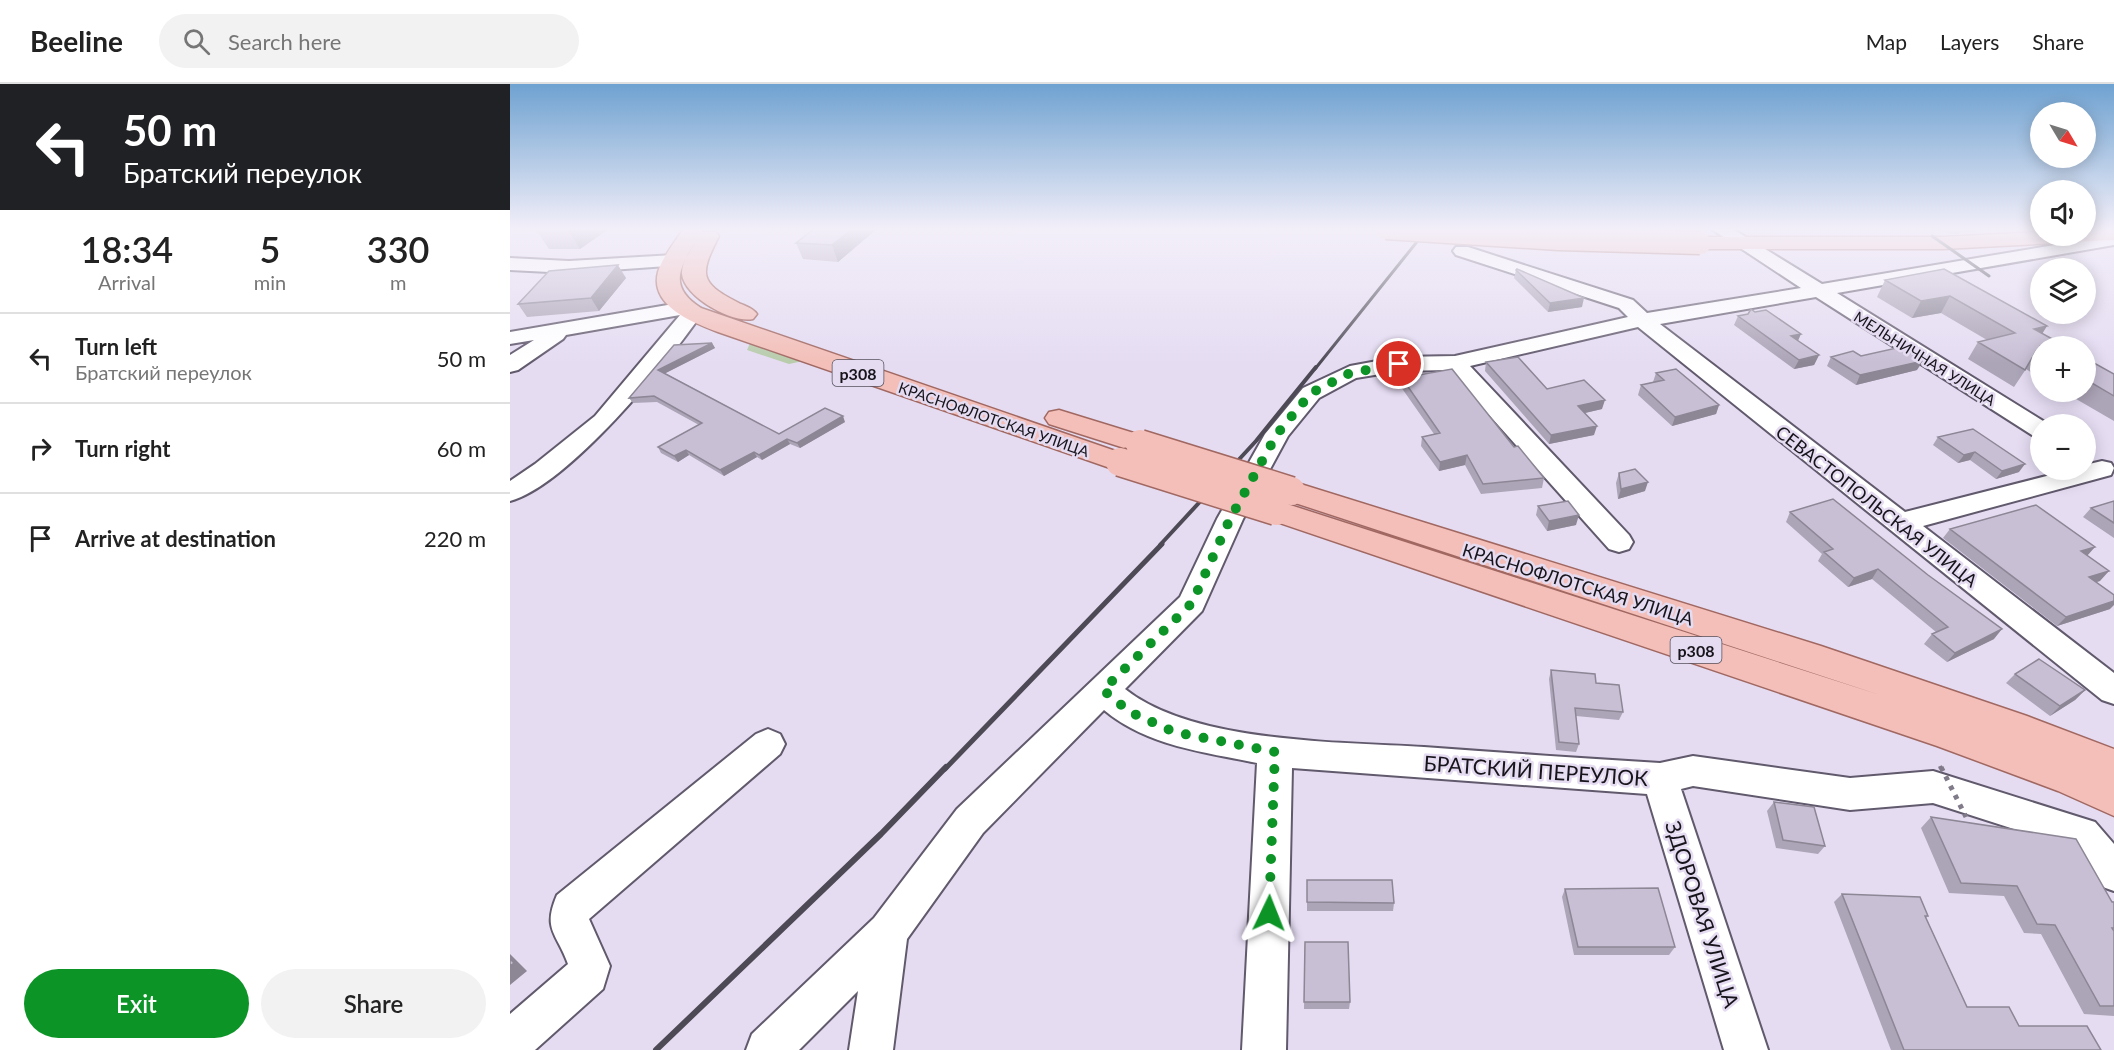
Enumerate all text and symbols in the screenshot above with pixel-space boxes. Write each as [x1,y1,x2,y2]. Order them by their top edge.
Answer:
search box [159,14,579,68]
text: Beeline [30,24,123,58]
icon: search [180,25,213,58]
text: Search here [228,28,341,55]
text: Map [1866,29,1907,54]
text: Layers [1940,29,1999,54]
text: Share [2032,29,2084,54]
north arrow [2030,102,2096,168]
map controls [2030,102,2096,480]
text: 50 m [123,105,217,155]
icon: left [24,108,102,186]
text: Братский переулок [123,156,362,189]
button: sound [2030,180,2096,246]
text: 18:34 [81,227,173,271]
text: 5 [260,227,280,271]
text: 330 [367,227,429,271]
button: layers [2030,258,2096,324]
text: Arrival [98,270,156,294]
text: min [254,270,286,294]
text: m [390,270,406,294]
street label: МЕЛЬНИЧНАЯ УЛИЦА [1851,307,2000,409]
text: Turn left [75,333,157,360]
button: + [2030,336,2096,402]
pin [1373,338,1424,389]
icon: left [24,342,57,375]
text: 50 m [437,345,486,372]
icon: arrive [1382,347,1415,380]
text: Братский переулок [75,360,252,384]
road number: p308 [832,360,884,386]
street label: КРАСНОФЛОТСКАЯ УЛИЦА [896,378,1092,460]
button: − [2030,414,2096,480]
street label: СЕВАСТОПОЛЬСКАЯ УЛИЦА [1772,421,1983,592]
icon: right [24,432,57,465]
text: Turn right [75,435,170,462]
text: 60 m [437,435,486,462]
icon: arrive [24,522,57,555]
text: Arrive at destination [75,525,276,552]
text: 220 m [424,525,486,552]
street label: КРАСНОФЛОТСКАЯ УЛИЦА [1460,538,1697,630]
road number: p308 [1670,637,1722,663]
street label: БРАТСКИЙ ПЕРЕУЛОК [1423,750,1649,790]
street label: ЗДОРОВАЯ УЛИЦА [1661,817,1745,1011]
position arrow [1237,881,1301,945]
button: Exit [24,969,249,1038]
button: Share [261,969,486,1038]

